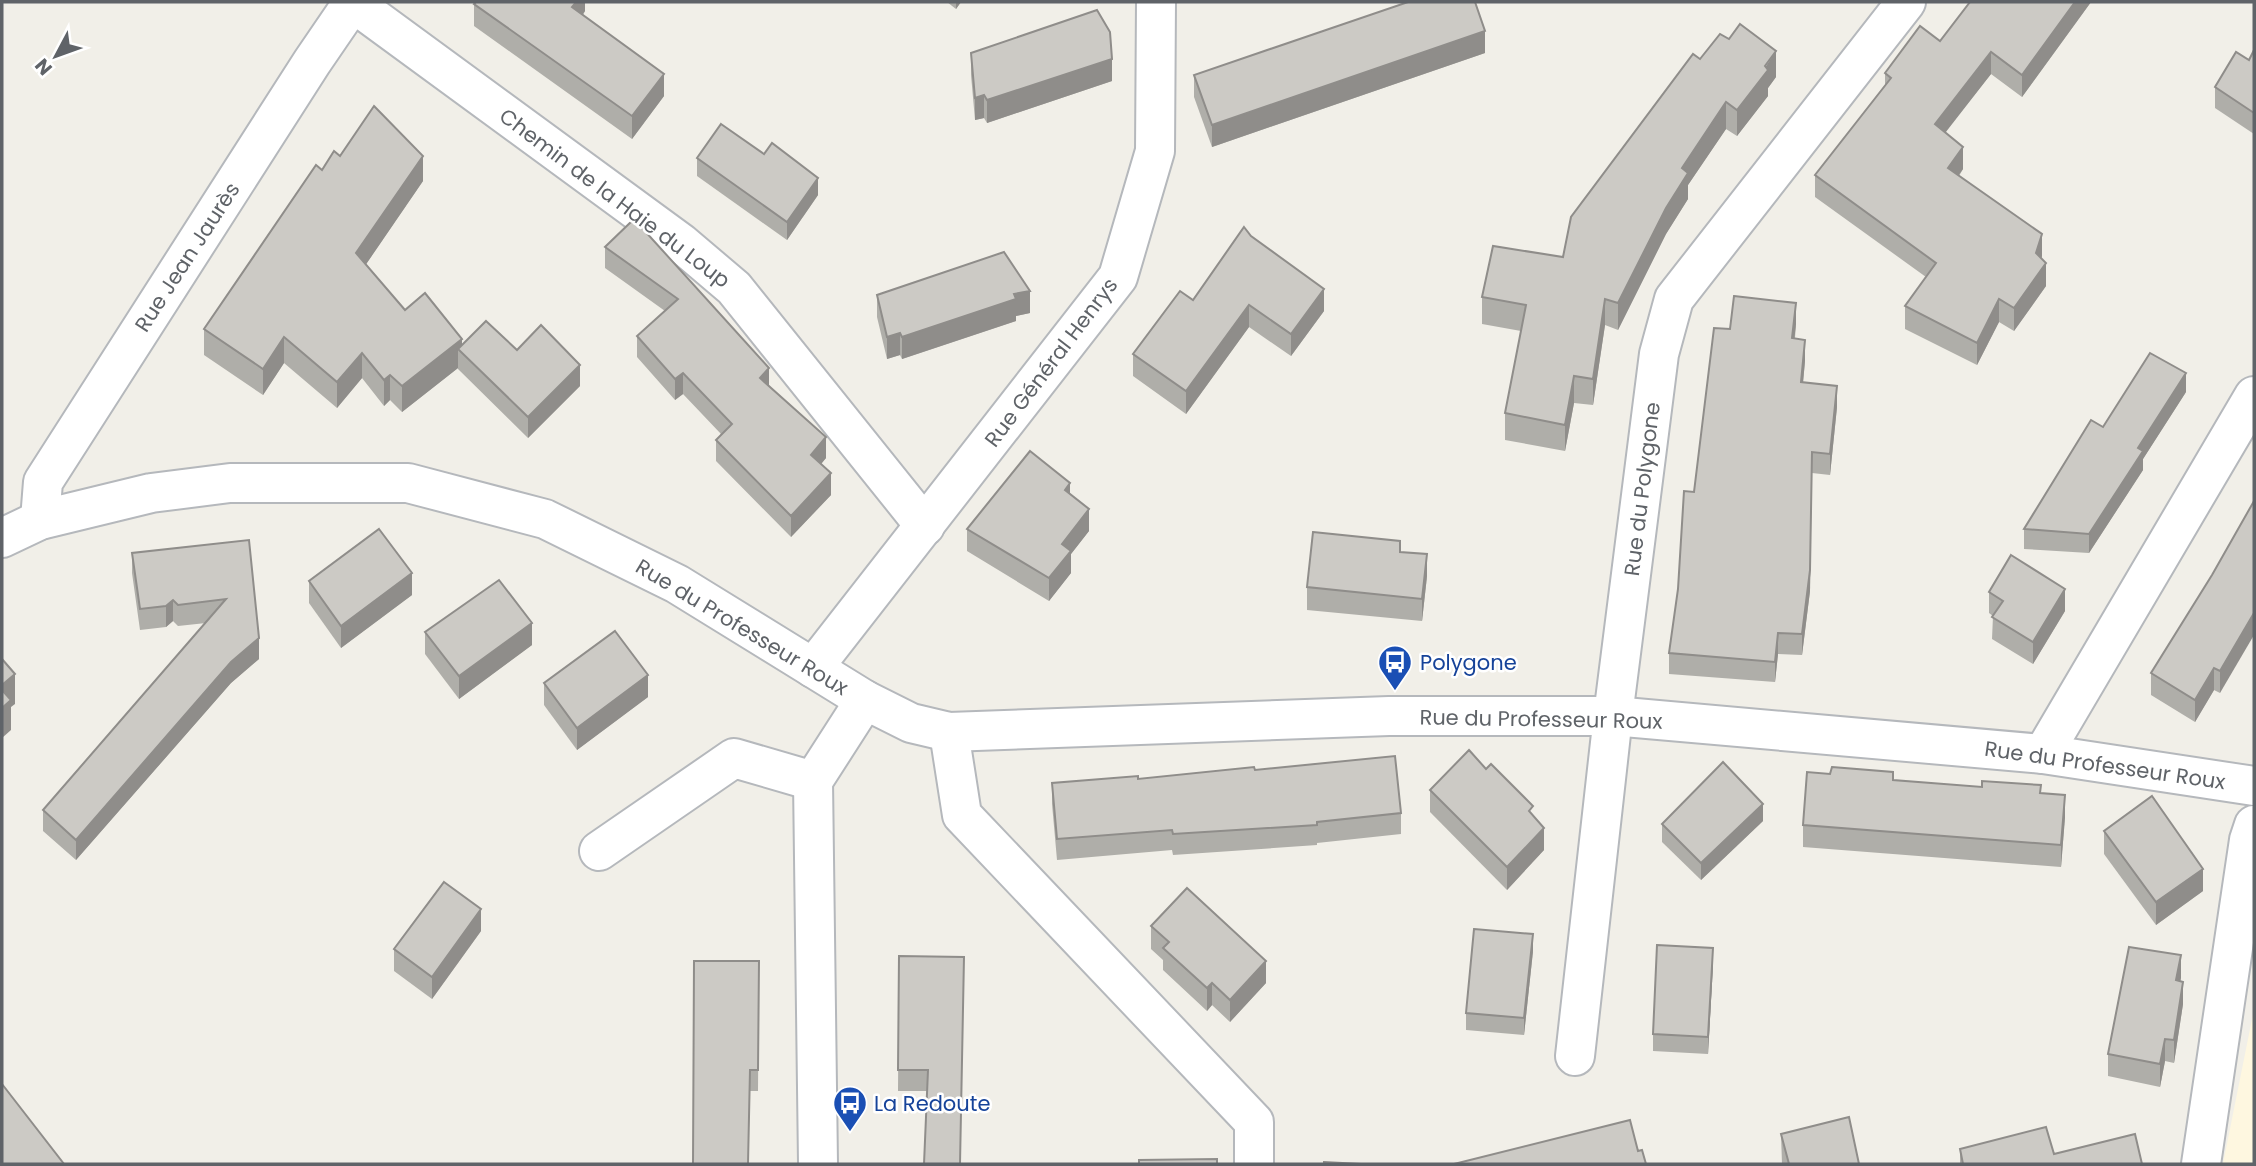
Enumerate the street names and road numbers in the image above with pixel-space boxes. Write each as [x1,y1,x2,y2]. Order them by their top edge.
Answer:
street label: Chemin de la Haie du Loup [494,101,736,295]
street label: Rue Jean Jaurès [128,177,246,337]
street label: Rue Général Henrys [978,271,1124,453]
street label: Rue du Polygone [1617,401,1667,577]
street label: Rue du Professeur Roux [630,552,854,702]
street label: Rue du Professeur Roux [1419,702,1663,736]
street label: Rue du Professeur Roux [1983,734,2227,796]

